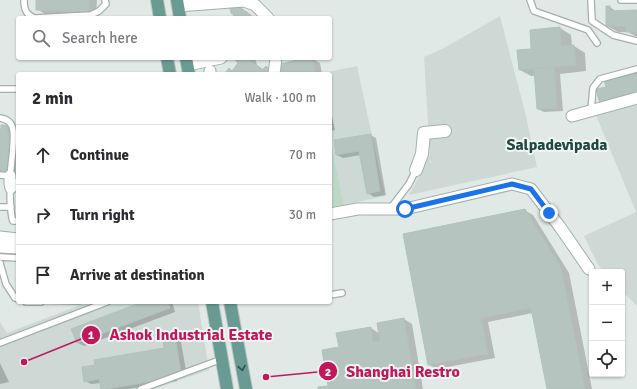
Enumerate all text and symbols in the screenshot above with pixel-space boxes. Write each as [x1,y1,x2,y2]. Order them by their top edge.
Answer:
search box [16,16,332,60]
icon: search [30,27,52,49]
text: Search here [62,29,138,47]
text: 2 min [32,88,73,109]
text: Walk · 100 m [245,90,316,106]
district label: Salpadevipada [507,135,607,155]
icon: ahead [32,144,54,166]
text: Continue [70,146,129,164]
text: 70 m [289,147,316,163]
route start [396,200,414,218]
icon: right [32,204,54,226]
route end [540,204,558,222]
text: Turn right [70,206,135,224]
text: 30 m [289,207,316,223]
icon: arrive [32,264,54,286]
text: Arrive at destination [70,266,205,284]
map controls [589,269,625,377]
button: + [589,269,625,305]
button: − [589,305,625,341]
callout: Ashok Industrial Estate [81,321,280,349]
text: Ashok Industrial Estate [110,325,272,345]
text: 1 [88,328,95,343]
button: locate [589,341,625,377]
callout: Shanghai Restro [318,357,467,385]
text: Shanghai Restro [346,362,460,382]
one-way arrow [237,365,246,371]
text: 2 [325,365,331,380]

